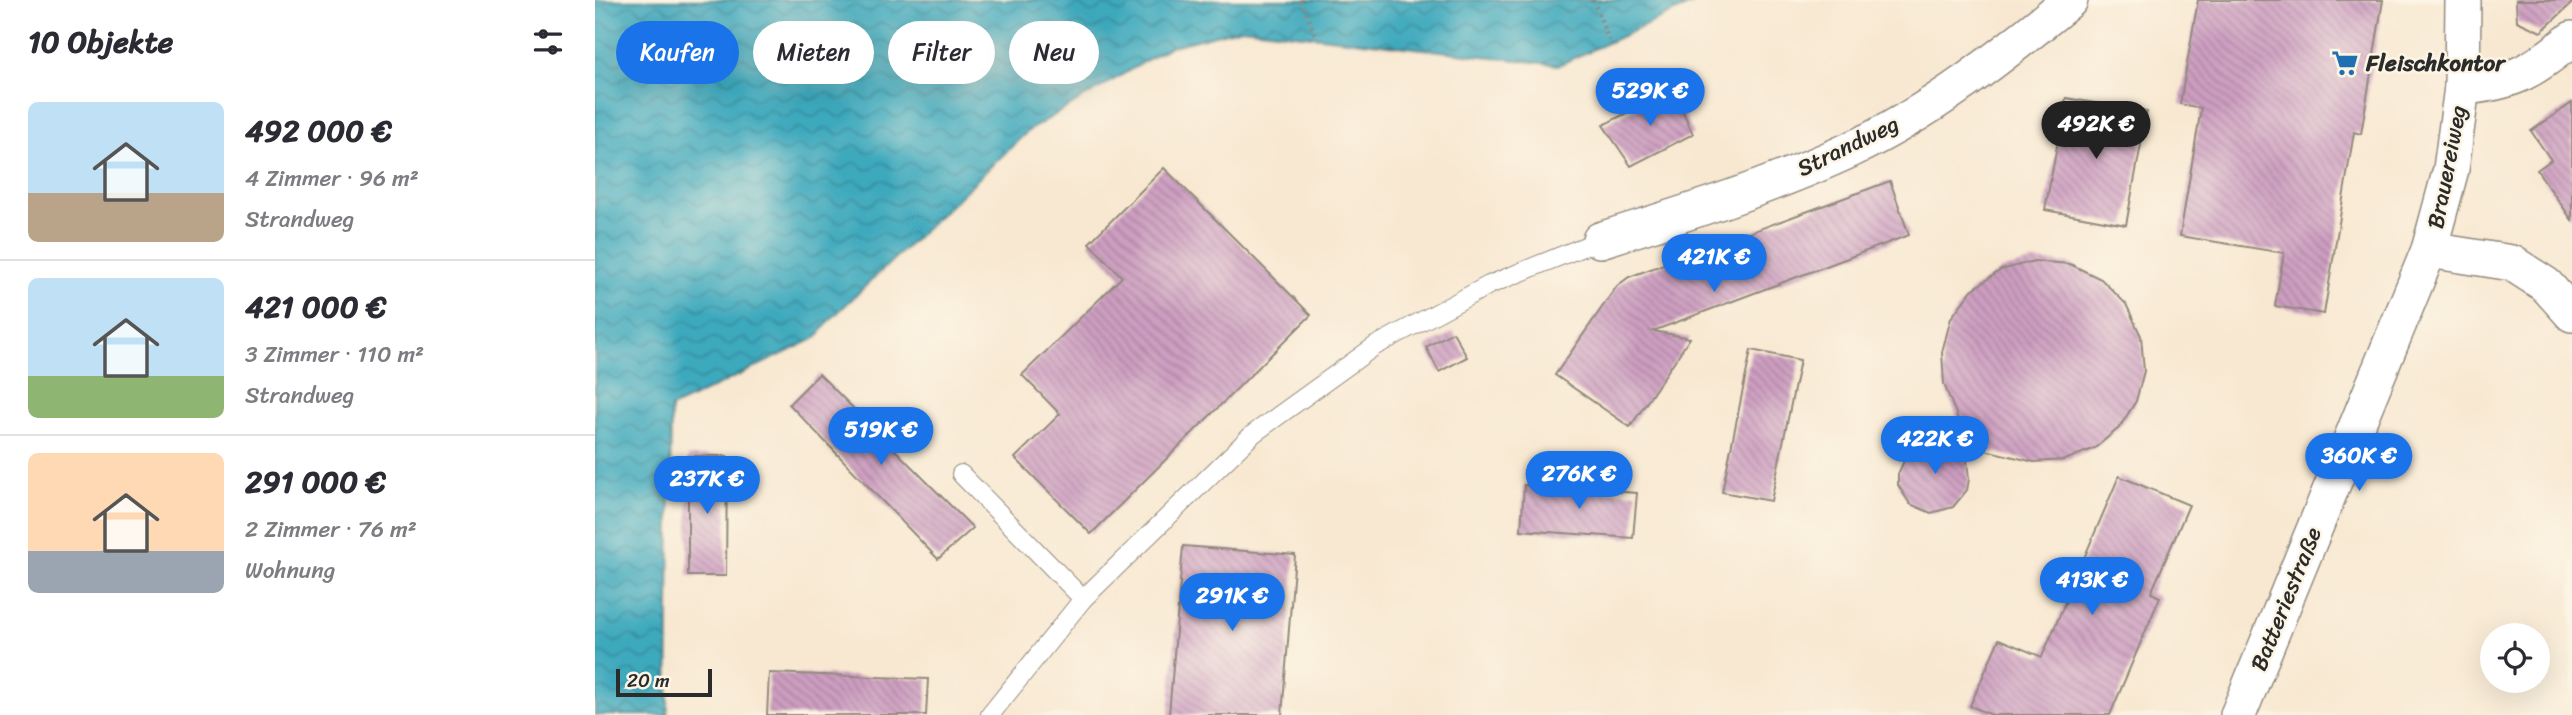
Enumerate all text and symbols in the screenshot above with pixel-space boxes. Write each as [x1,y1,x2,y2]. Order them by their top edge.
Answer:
text: 10 Objekte [28,15,173,69]
chip: Kaufen [616,21,739,84]
chip: Mieten [753,21,874,84]
chip: Filter [888,21,995,84]
chip: Neu [1009,21,1099,84]
icon: filters [529,23,567,61]
place label: Fleischkontor [2365,43,2507,84]
supermarket icon: Fleischkontor [2330,48,2360,78]
pin: 529K € [1593,68,1707,128]
text: 529K € [1612,70,1688,111]
street label: Brauereiweg [2415,101,2479,232]
pin: 492K € [2039,102,2153,161]
text: 492K € [2057,103,2135,144]
text: 492 000 € [245,104,392,158]
street label: Strandweg [1790,104,1906,188]
icon: home [84,130,168,214]
text: 4 Zimmer · 96 m² [245,158,419,199]
text: Strandweg [245,199,354,240]
pin: 421K € [1657,234,1771,294]
text: 421K € [1678,236,1750,277]
text: 421 000 € [245,280,386,334]
icon: home [84,306,168,390]
text: 3 Zimmer · 110 m² [245,334,424,375]
text: Strandweg [245,375,354,416]
pin: 519K € [824,407,938,467]
text: 519K € [844,409,918,450]
pin: 422K € [1878,416,1992,476]
text: 422K € [1897,418,1973,459]
pin: 360K € [2302,434,2416,493]
text: 360K € [2321,435,2397,476]
pin: 276K € [1522,452,1636,511]
text: 276K € [1542,453,1616,494]
text: 291 000 € [245,455,386,509]
pin: 237K € [650,456,764,516]
text: 237K € [670,458,744,499]
icon: home [84,481,168,565]
text: 2 Zimmer · 76 m² [245,509,417,550]
street label: Batteriestraße [2238,521,2334,677]
text: Wohnung [245,550,335,591]
pin: 413K € [2035,558,2149,617]
text: 413K € [2056,559,2128,600]
pin: 291K € [1175,574,1289,633]
text: 291K € [1196,575,1268,616]
map controls [2480,623,2550,693]
button: locate [2480,623,2550,693]
text: 20 m [627,664,670,697]
scale bar [616,666,712,698]

